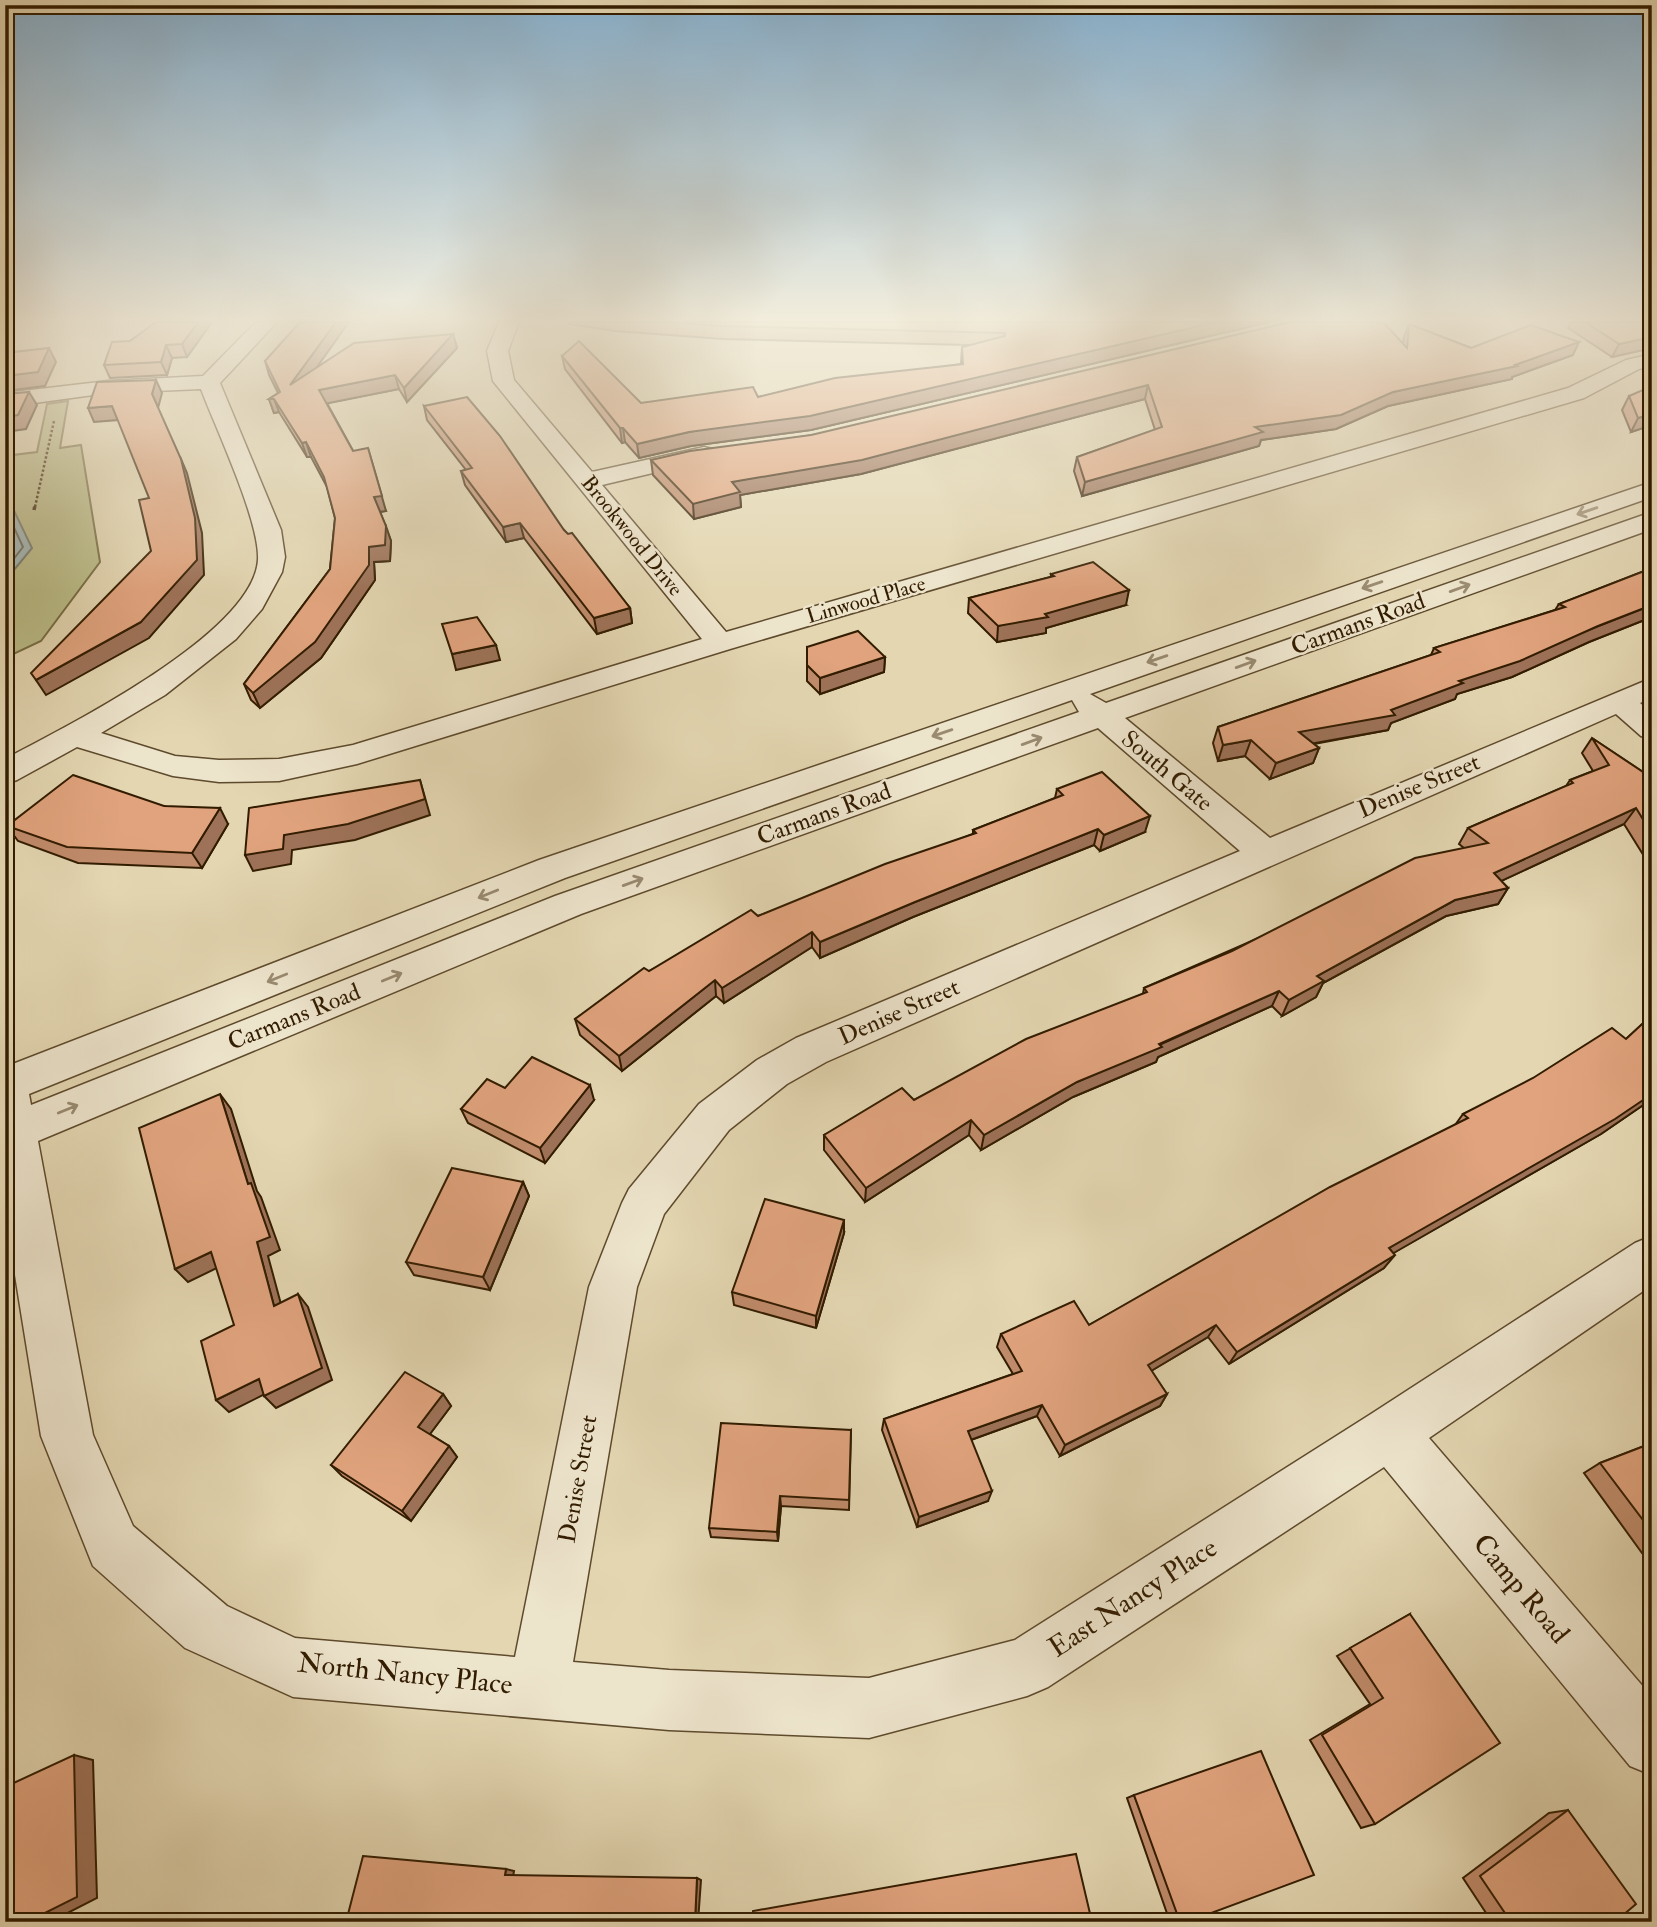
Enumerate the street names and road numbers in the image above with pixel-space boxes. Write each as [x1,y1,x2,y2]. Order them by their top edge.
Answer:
street label: Brookwood Drive [575,470,689,602]
street label: Linwood Place [803,570,929,630]
street label: Carmans Road [1287,585,1430,663]
street label: South Gate [1115,724,1219,818]
street label: Denise Street [1353,746,1485,826]
street label: Carmans Road [753,775,896,853]
street label: Denise Street [834,971,965,1052]
street label: Carmans Road [223,976,365,1058]
street label: Denise Street [551,1412,605,1545]
street label: Camp Road [1465,1527,1577,1651]
street label: East Nancy Place [1042,1530,1224,1666]
street label: North Nancy Place [296,1645,514,1703]

